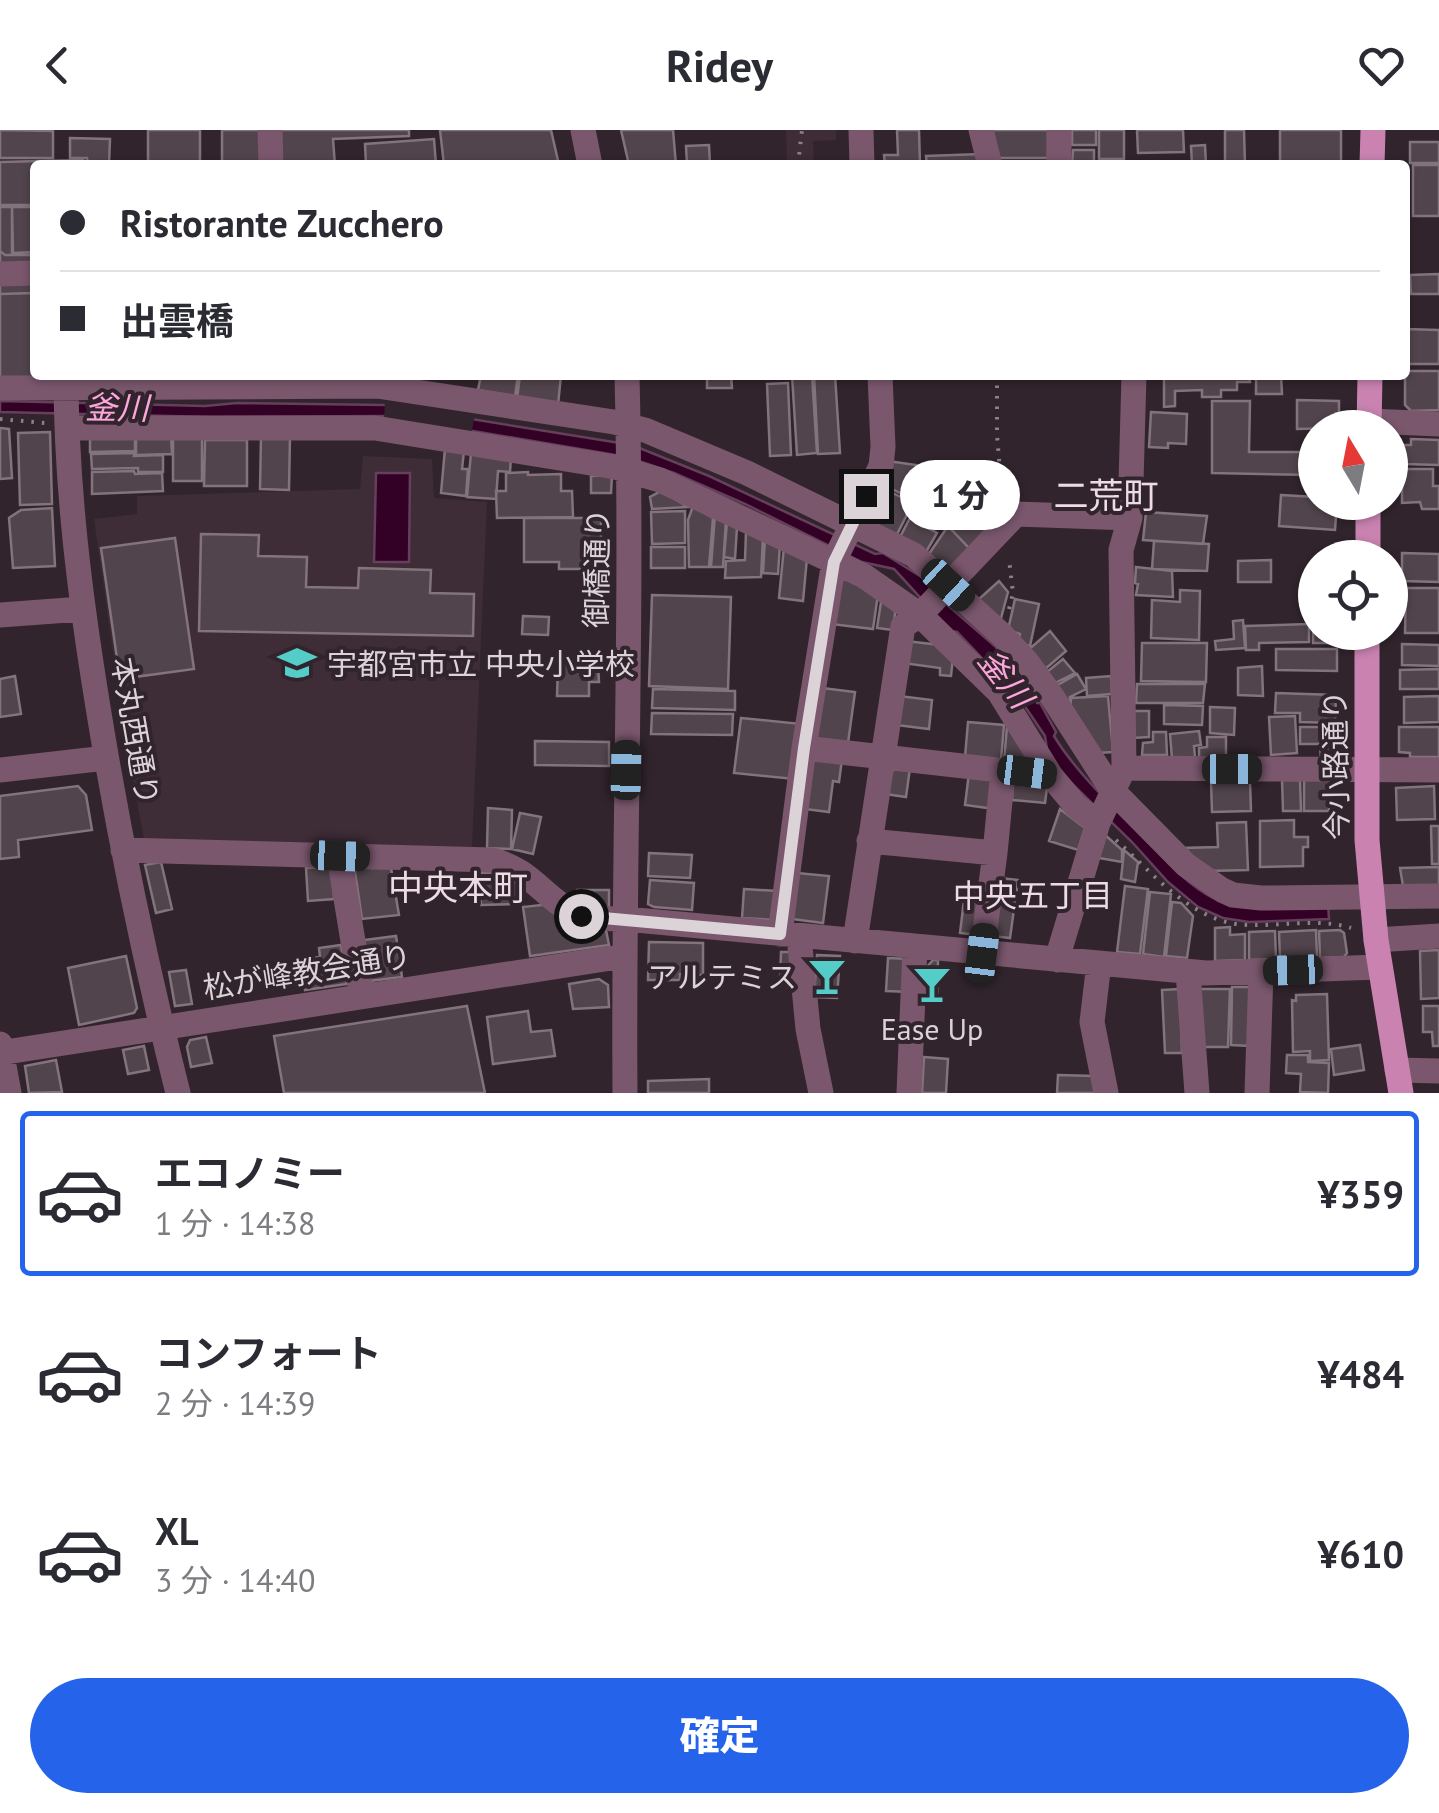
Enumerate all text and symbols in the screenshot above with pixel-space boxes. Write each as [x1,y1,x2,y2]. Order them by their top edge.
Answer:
text: Ridey [666,36,773,94]
icon: back [30,38,85,93]
icon: heart [1354,38,1409,93]
text: Ristorante Zucchero [120,198,444,247]
text: 出雲橋 [120,296,234,345]
water label: 釜川 [85,385,152,429]
north arrow [1298,410,1408,520]
map controls [1298,410,1408,650]
callout: 1 分 [901,461,1021,531]
district label: 二荒町 [1053,472,1159,518]
route end [844,474,889,519]
text: 1 分 [931,474,989,516]
street label: 御橋通り [575,508,617,628]
button: locate [1298,540,1408,650]
car [916,554,980,616]
water label: 釜川 [970,640,1044,719]
school or university icon: 宇都宮市立 中央小学校 [276,642,318,684]
place label: 宇都宮市立 中央小学校 [327,644,635,683]
street label: 本丸西通り [104,654,168,808]
street label: 今小路通り [1314,690,1356,840]
car [610,740,642,800]
car [995,753,1059,791]
car [1202,754,1262,784]
car [309,840,371,872]
district label: 中央本町 [388,864,528,910]
district label: 中央五丁目 [953,874,1113,916]
route start [559,894,604,939]
car [963,921,1001,985]
street label: 松が峰教会通り [200,935,414,1007]
car [1262,954,1324,986]
bar icon: アルテミス [806,955,848,997]
place label: アルテミス [647,957,797,996]
bar icon: Ease Up [911,963,953,1005]
place label: Ease Up [881,1009,983,1048]
text: エコノミー [155,1148,345,1197]
icon: car [35,1149,125,1239]
text: ¥359 [1318,1169,1404,1218]
text: 1 分 · 14:38 [155,1202,315,1244]
text: コンフォート [155,1328,382,1377]
icon: car [35,1329,125,1419]
text: ¥484 [1318,1349,1404,1398]
text: 2 分 · 14:39 [155,1382,315,1424]
text: XL [155,1506,199,1555]
icon: car [35,1509,125,1599]
text: ¥610 [1318,1529,1404,1578]
text: 3 分 · 14:40 [155,1559,315,1601]
button: 確定 [30,1678,1409,1793]

